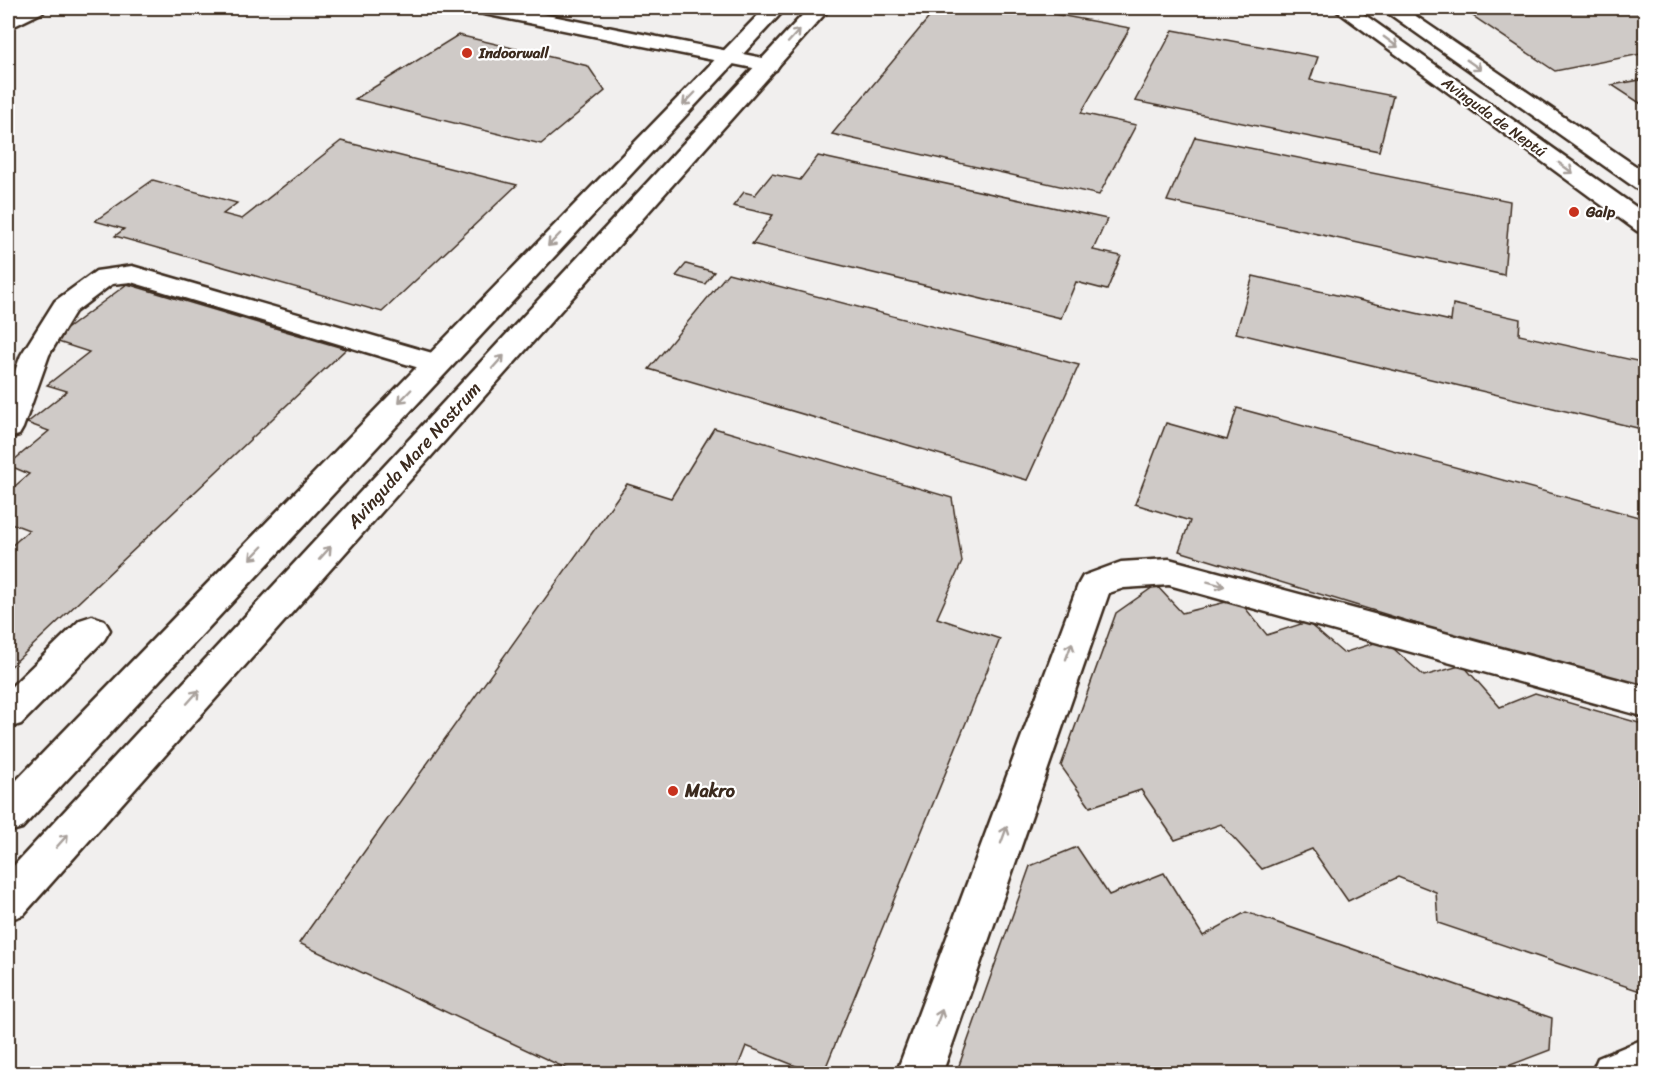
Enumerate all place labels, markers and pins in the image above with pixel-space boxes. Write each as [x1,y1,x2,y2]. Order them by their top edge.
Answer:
place label: Indoorwall [478,40,549,66]
marker: Indoorwall [460,46,474,60]
place label: Galp [1585,199,1615,225]
marker: Galp [1567,205,1581,219]
place label: Makro [684,775,736,807]
marker: Makro [666,784,680,798]

